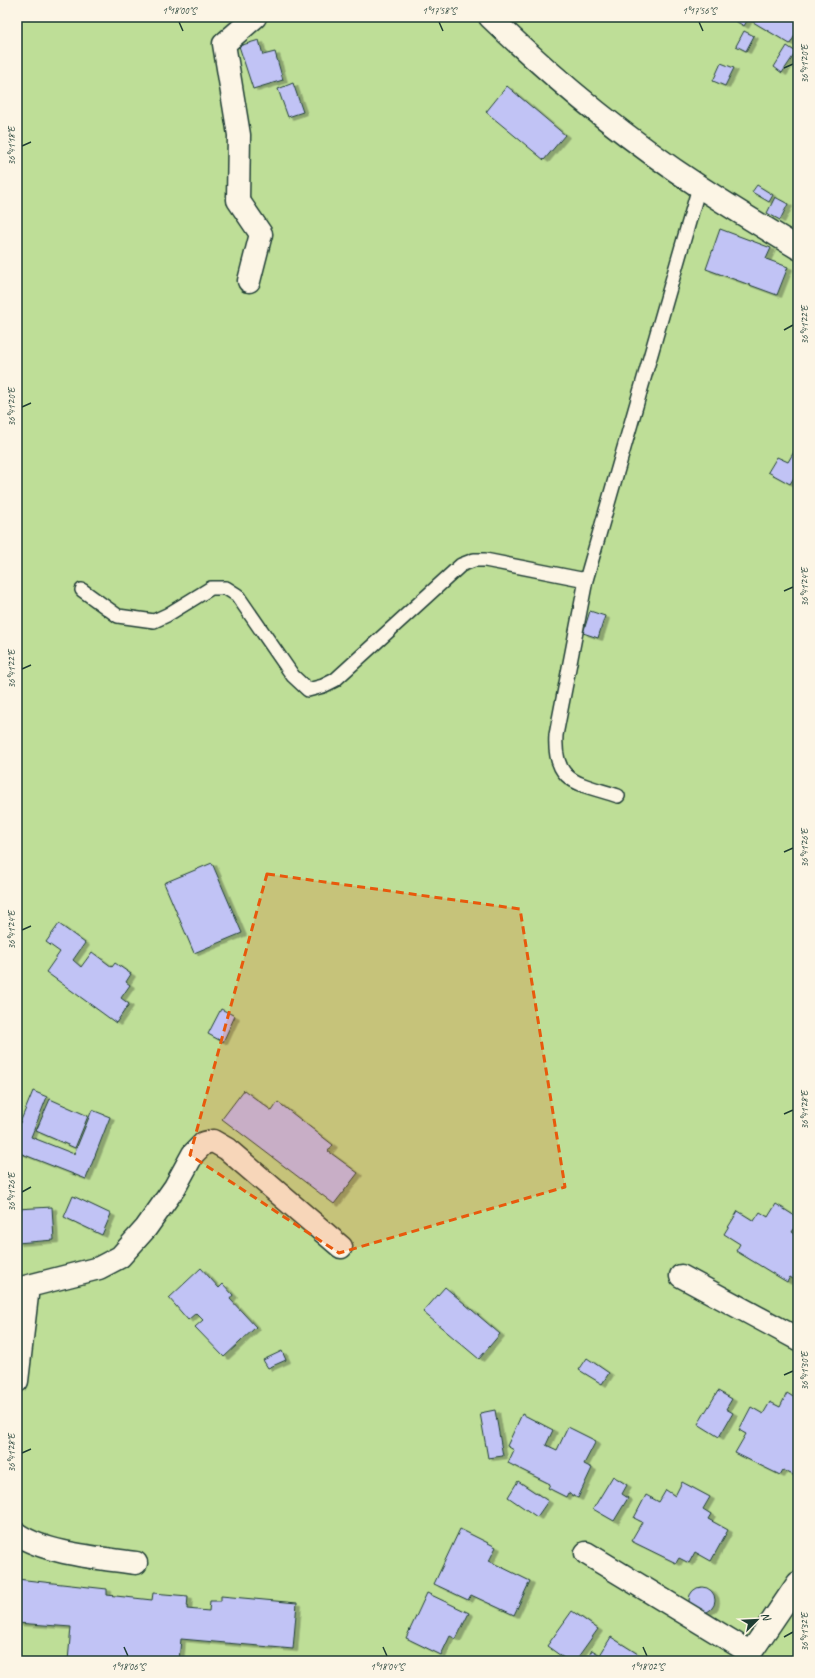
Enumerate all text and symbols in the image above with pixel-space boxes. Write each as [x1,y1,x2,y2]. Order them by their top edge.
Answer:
text: 1°18'00"S [162,4,198,17]
text: 1°17'58"S [422,4,458,17]
text: 1°17'56"S [682,4,718,17]
text: 36°41'20"E [798,43,811,83]
text: 36°41'18"E [5,125,18,165]
text: 36°41'22"E [798,304,811,344]
text: 36°41'20"E [5,386,18,426]
text: 36°41'24"E [798,566,811,606]
text: 36°41'22"E [5,648,18,688]
text: 36°41'26"E [798,827,811,867]
text: 36°41'24"E [5,909,18,949]
text: 36°41'28"E [798,1089,811,1129]
text: 36°41'26"E [5,1171,18,1211]
text: 36°41'30"E [798,1350,811,1390]
text: 36°41'28"E [5,1432,18,1472]
north arrow [737,1600,777,1640]
text: N [758,1610,775,1624]
text: 36°41'32"E [798,1611,811,1651]
text: 1°18'06"S [111,1660,147,1673]
text: 1°18'04"S [370,1660,406,1673]
text: 1°18'02"S [630,1660,666,1673]

